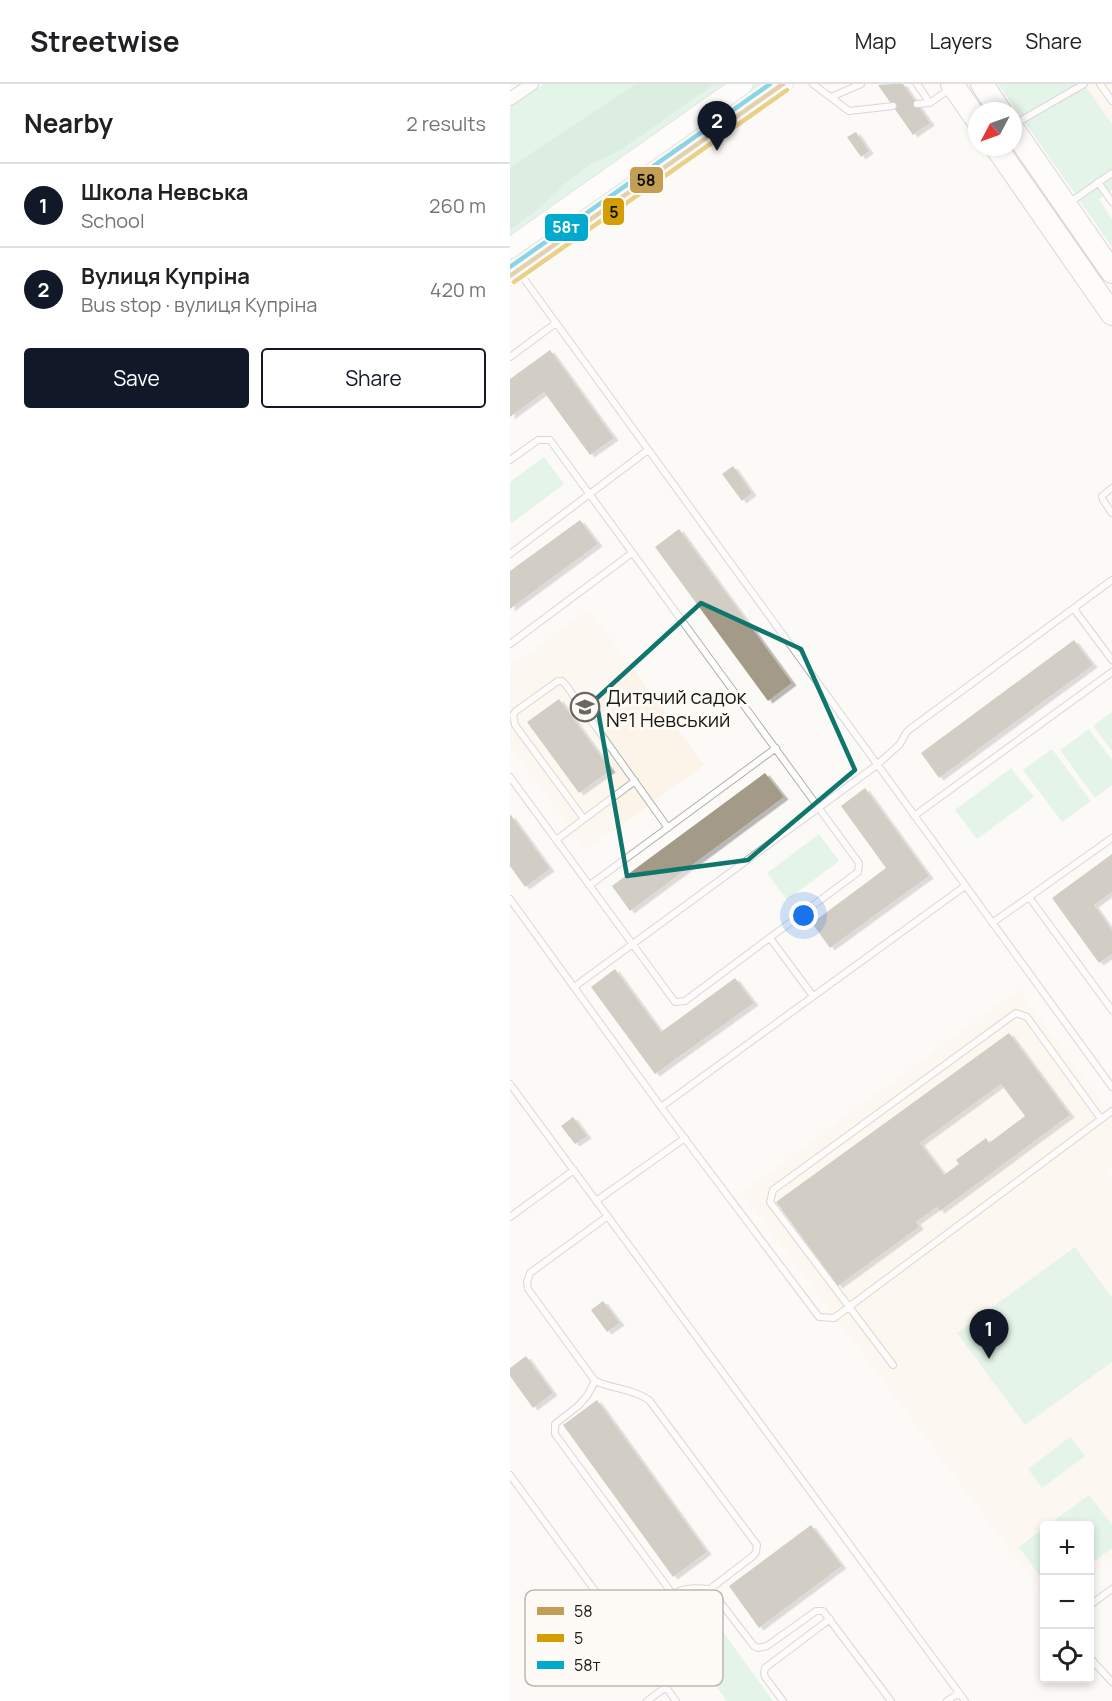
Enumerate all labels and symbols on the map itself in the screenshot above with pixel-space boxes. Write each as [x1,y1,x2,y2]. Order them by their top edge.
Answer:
pin: 2 [698,101,736,151]
north arrow [968,102,1022,156]
line badge: 58 [629,166,664,194]
text: 58 [636,169,656,191]
line badge: 5 [602,197,625,226]
text: 5 [609,201,619,223]
line badge: 58т [544,213,589,242]
text: 58т [552,216,580,238]
place label: Дитячий садок №1 Невський [606,683,747,733]
school or university icon: Дитячий садок №1 Невський [569,691,601,723]
your location [789,901,818,930]
pin: 1 [970,1310,1008,1359]
legend [525,1590,723,1686]
text: 58 [574,1600,593,1622]
text: 5 [574,1627,583,1649]
text: 58т [574,1654,601,1676]

